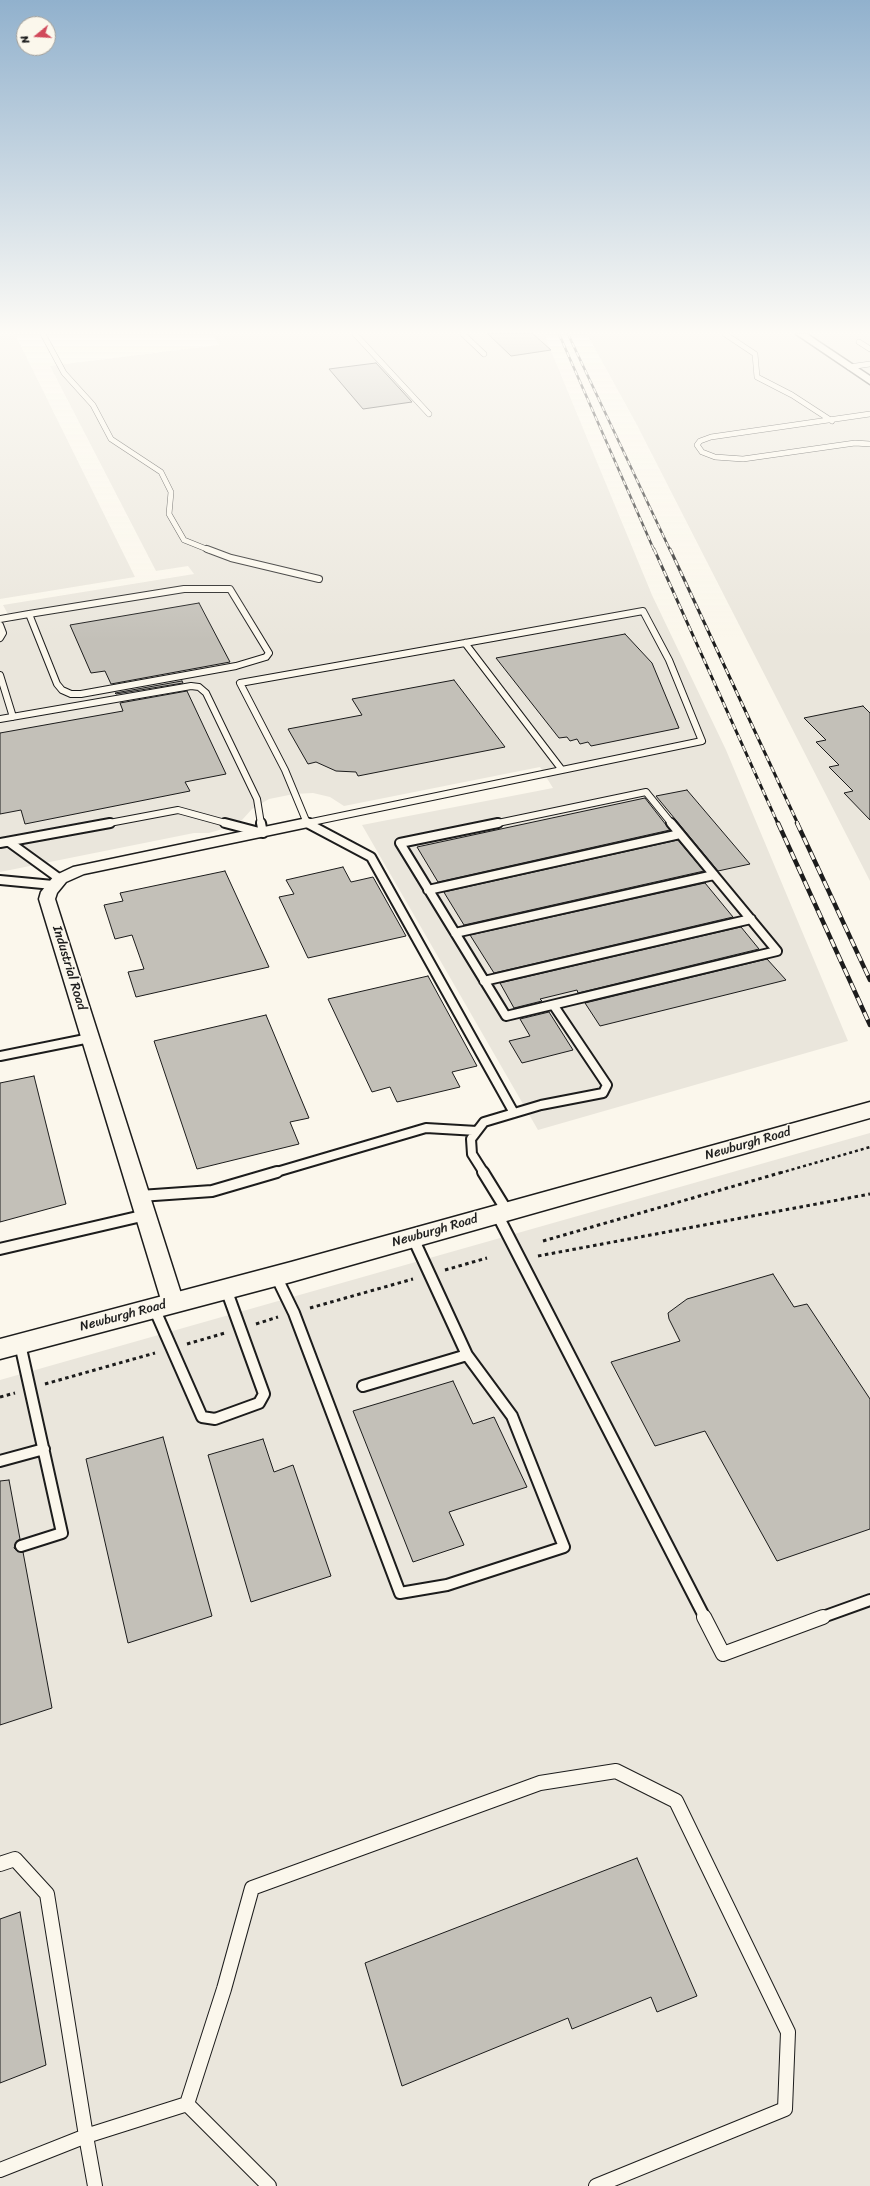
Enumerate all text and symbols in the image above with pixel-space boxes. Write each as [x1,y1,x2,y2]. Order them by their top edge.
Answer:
north arrow [16,16,56,56]
text: N [15,33,35,46]
street label: Industrial Road [49,924,89,1012]
street label: Newburgh Road [703,1124,793,1164]
street label: Newburgh Road [390,1211,480,1251]
street label: Newburgh Road [78,1297,168,1335]

